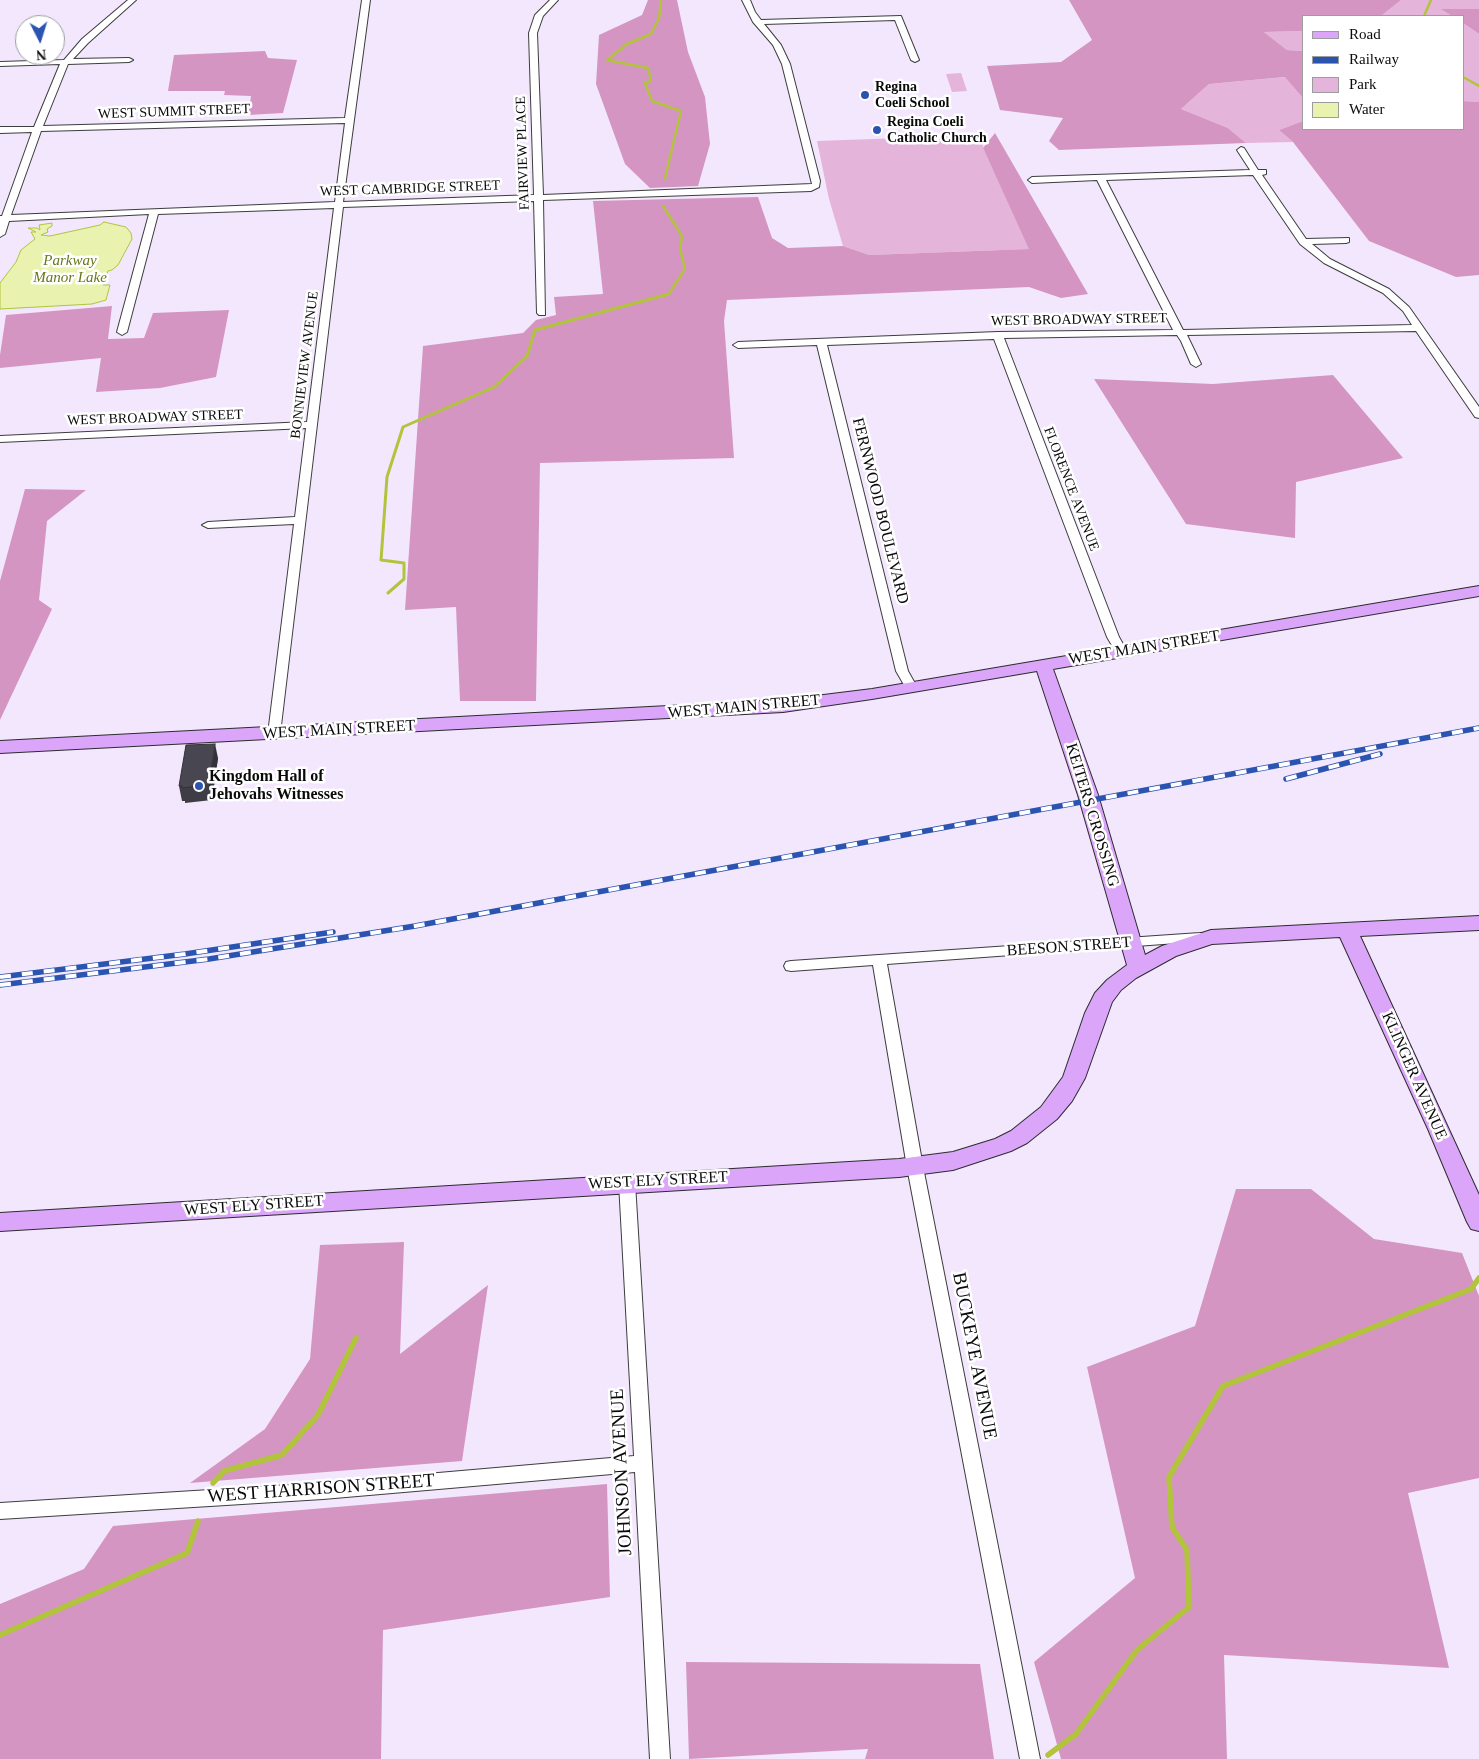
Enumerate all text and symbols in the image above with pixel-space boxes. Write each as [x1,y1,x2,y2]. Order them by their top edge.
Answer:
north arrow [15,15,65,65]
legend [1302,15,1464,130]
text: Road [1349,26,1381,42]
text: N [36,47,47,62]
text: Railway [1349,51,1399,67]
text: Park [1349,76,1377,92]
place label: Regina Coeli School [875,79,949,111]
marker: Regina Coeli School [859,89,871,101]
street label: FAIRVIEW PLACE [513,96,533,210]
street label: WEST SUMMIT STREET [98,101,250,123]
text: Water [1349,101,1384,117]
place label: Regina Coeli Catholic Church [887,114,987,146]
marker: Regina Coeli Catholic Church [871,124,883,136]
street label: WEST CAMBRIDGE STREET [320,177,500,201]
water label: Parkway Manor Lake [33,252,107,287]
street label: BONNIEVIEW AVENUE [288,290,322,440]
street label: WEST BROADWAY STREET [991,310,1167,330]
street label: WEST BROADWAY STREET [67,407,243,429]
street label: FERNWOOD BOULEVARD [848,416,912,606]
street label: FLORENCE AVENUE [1040,425,1102,553]
street label: WEST MAIN STREET [1067,627,1221,669]
street label: WEST MAIN STREET [667,691,821,723]
street label: WEST MAIN STREET [262,716,416,744]
street label: KEITERS CROSSING [1061,741,1123,889]
place label: Kingdom Hall of Jehovahs Witnesses [209,767,343,805]
marker: Kingdom Hall of Jehovahs Witnesses [193,780,205,792]
street label: BEESON STREET [1006,933,1132,961]
street label: KLINGER AVENUE [1377,1009,1451,1143]
street label: WEST ELY STREET [588,1168,728,1194]
street label: WEST ELY STREET [184,1192,324,1220]
street label: BUCKEYE AVENUE [947,1270,1001,1442]
street label: JOHNSON AVENUE [606,1388,638,1556]
street label: WEST HARRISON STREET [206,1470,436,1508]

